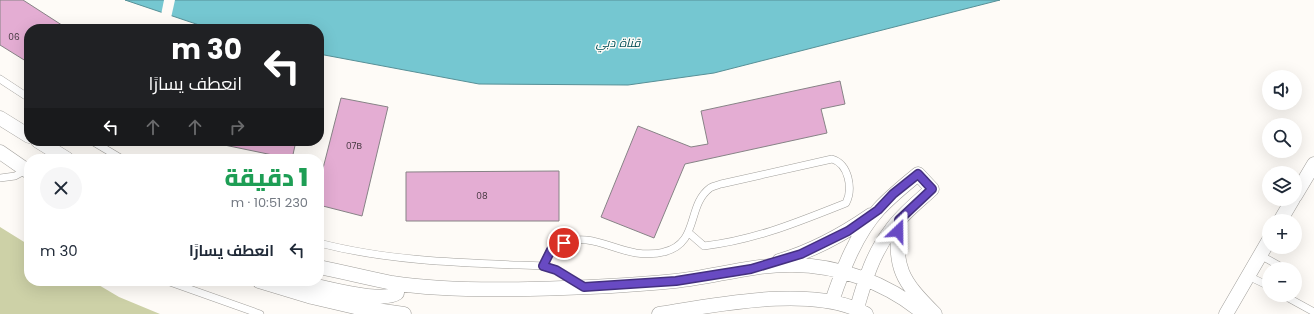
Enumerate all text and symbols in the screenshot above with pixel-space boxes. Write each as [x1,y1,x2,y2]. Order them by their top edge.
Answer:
text: 30 m [171,30,242,69]
house number: 06 [8,31,20,43]
water label: قناة دبي [596,34,641,53]
icon: left [256,40,308,92]
map controls [1262,70,1302,302]
button: sound [1262,70,1302,110]
text: انعطف يسارًا [148,71,242,96]
icon: left [100,116,122,138]
icon: ahead [142,116,164,138]
icon: ahead [184,116,206,138]
icon: right [226,116,248,138]
button: search [1262,118,1302,158]
house number: 07B [346,140,363,152]
text: 1 دقيقة [224,161,308,194]
button: layers [1262,166,1302,206]
button: close [40,167,82,209]
house number: 08 [476,190,488,202]
text: 230 m · 10:51 [231,193,308,212]
position arrow [877,210,919,252]
button: + [1262,214,1302,254]
pin [547,226,581,260]
icon: arrive [553,232,575,254]
icon: left [286,239,308,261]
text: 30 m [40,240,78,261]
text: انعطف يسارًا [189,240,274,261]
button: − [1262,262,1302,302]

